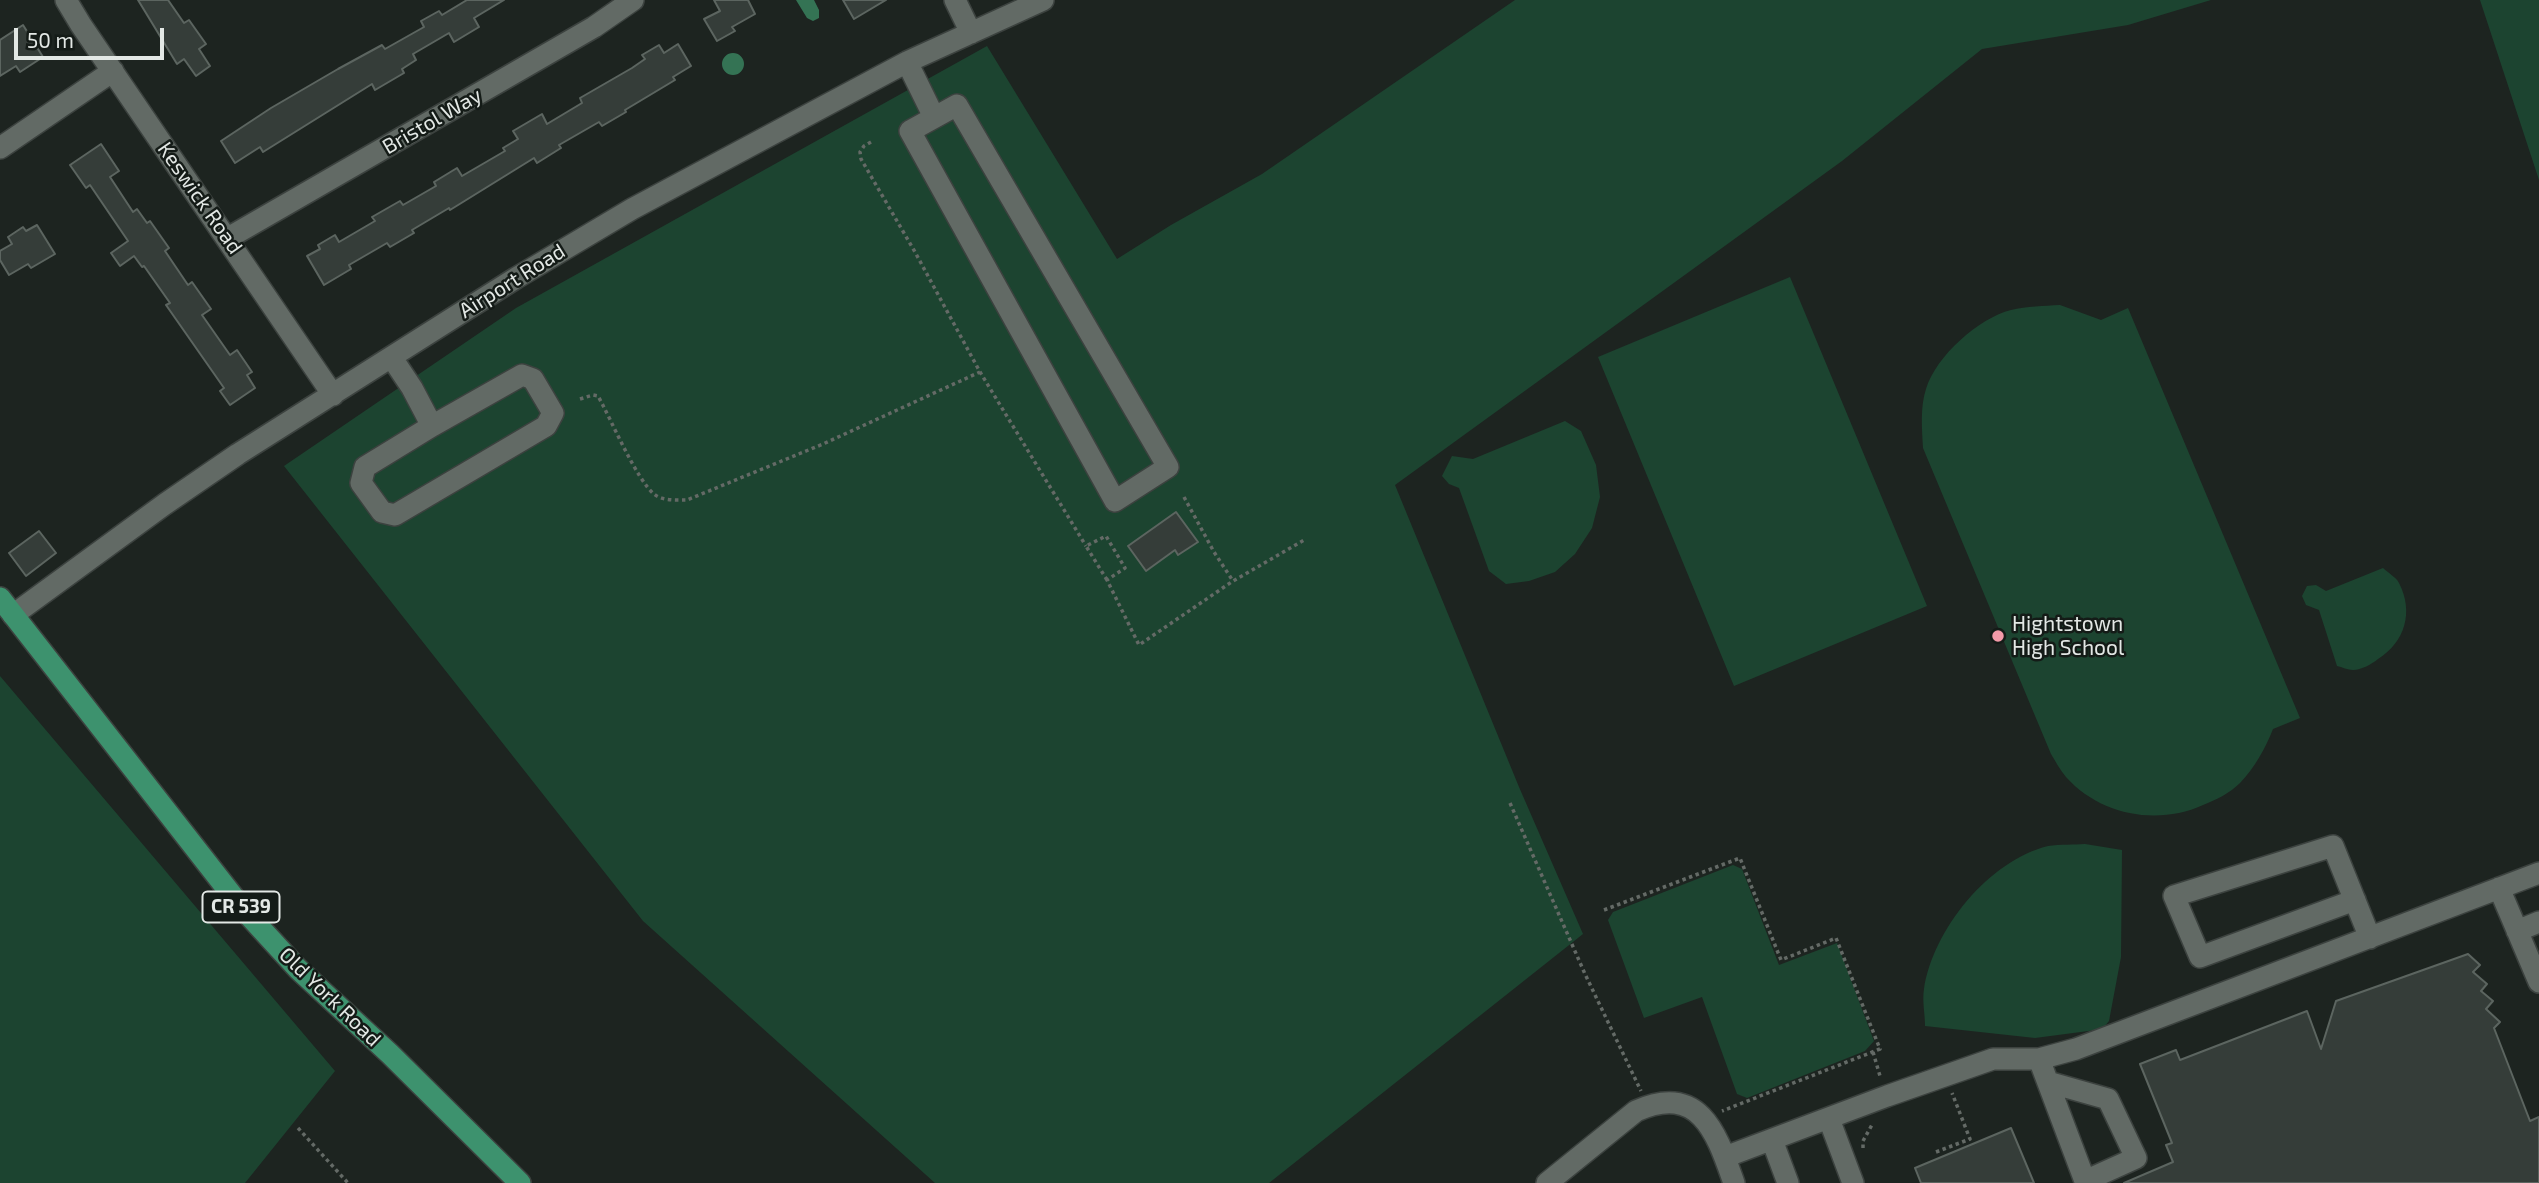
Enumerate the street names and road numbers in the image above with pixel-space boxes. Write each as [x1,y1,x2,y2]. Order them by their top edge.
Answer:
street label: Bristol Way [378,82,486,160]
street label: Keswick Road [152,137,248,259]
street label: Airport Road [454,238,570,324]
road number: CR 539 [202,892,280,923]
street label: Old York Road [274,942,386,1052]

